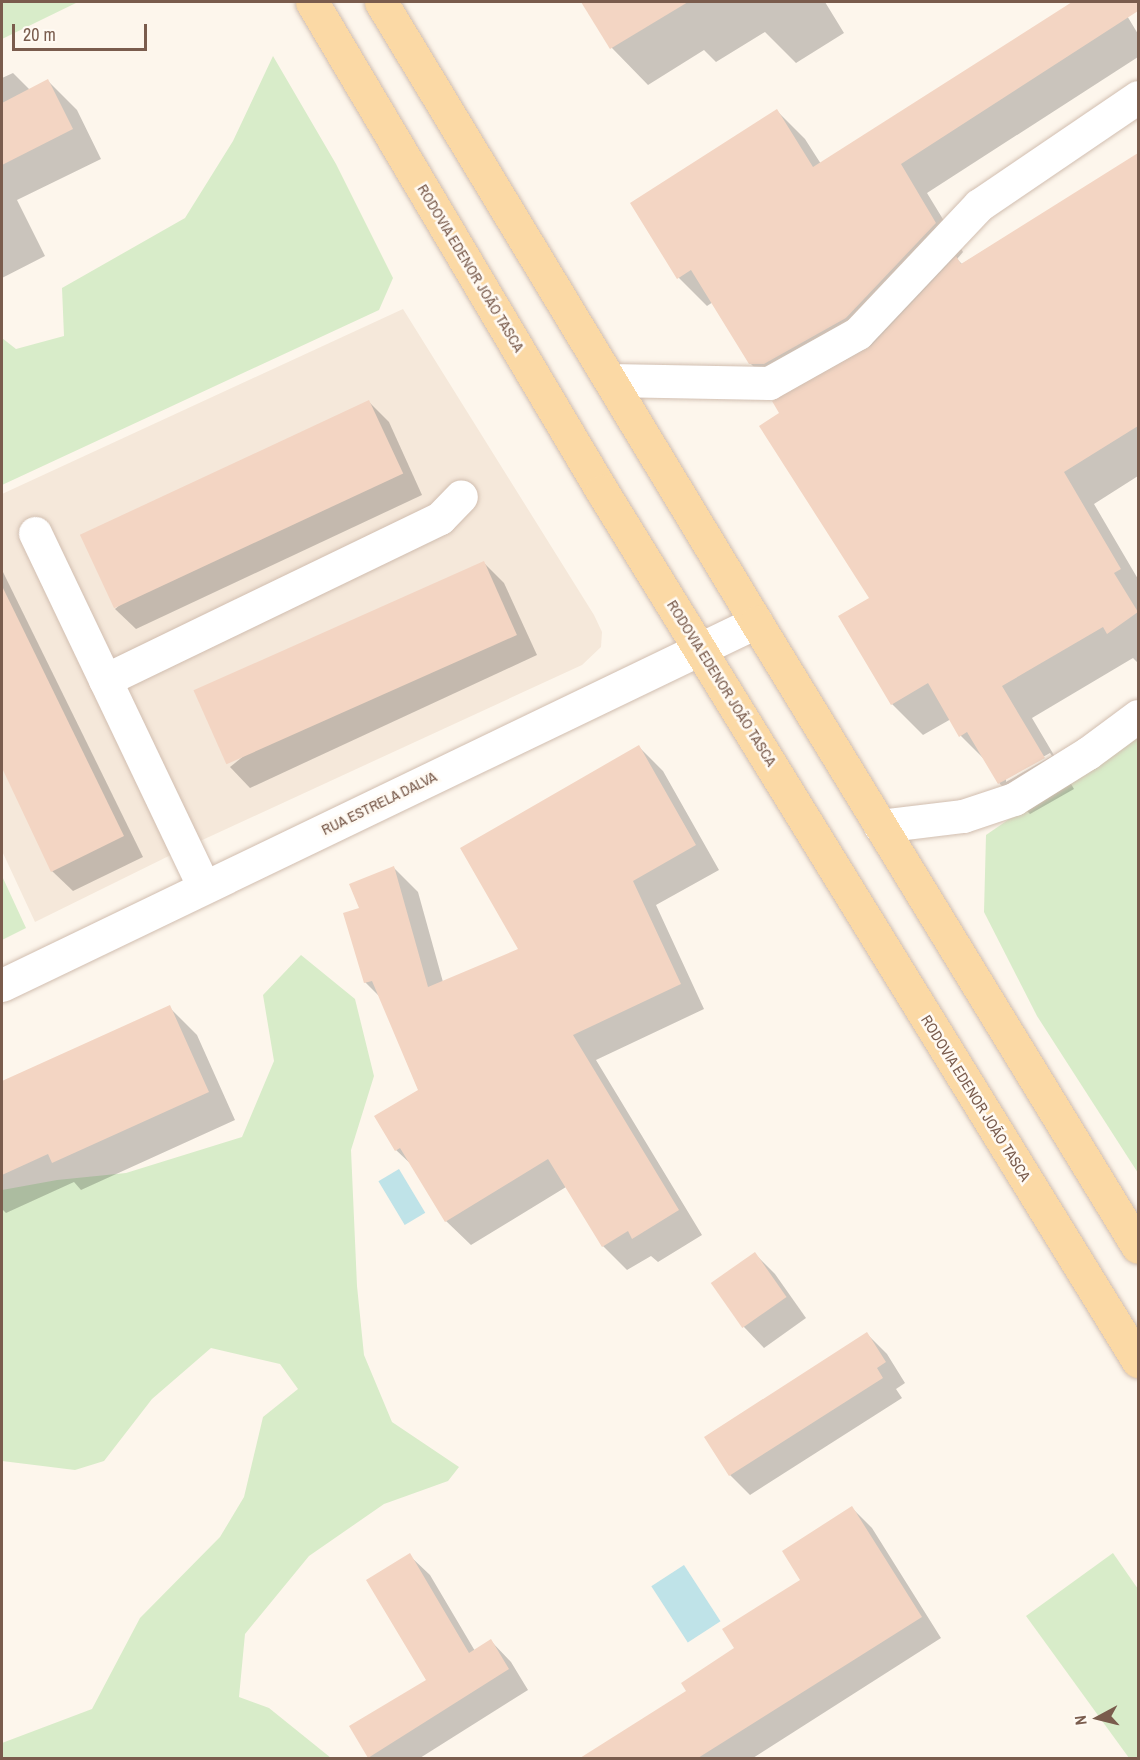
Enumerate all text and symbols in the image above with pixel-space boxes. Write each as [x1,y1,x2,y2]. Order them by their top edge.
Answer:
scale bar [15,12,150,50]
text: 20 m [23,22,56,47]
street label: RODOVIA EDENOR JOÃO TASCA [414,181,528,355]
street label: RODOVIA EDENOR JOÃO TASCA [663,596,781,770]
street label: RUA ESTRELA DALVA [318,767,440,839]
street label: RODOVIA EDENOR JOÃO TASCA [917,1011,1035,1185]
north arrow [1068,1688,1128,1748]
text: N [1069,1714,1092,1726]

